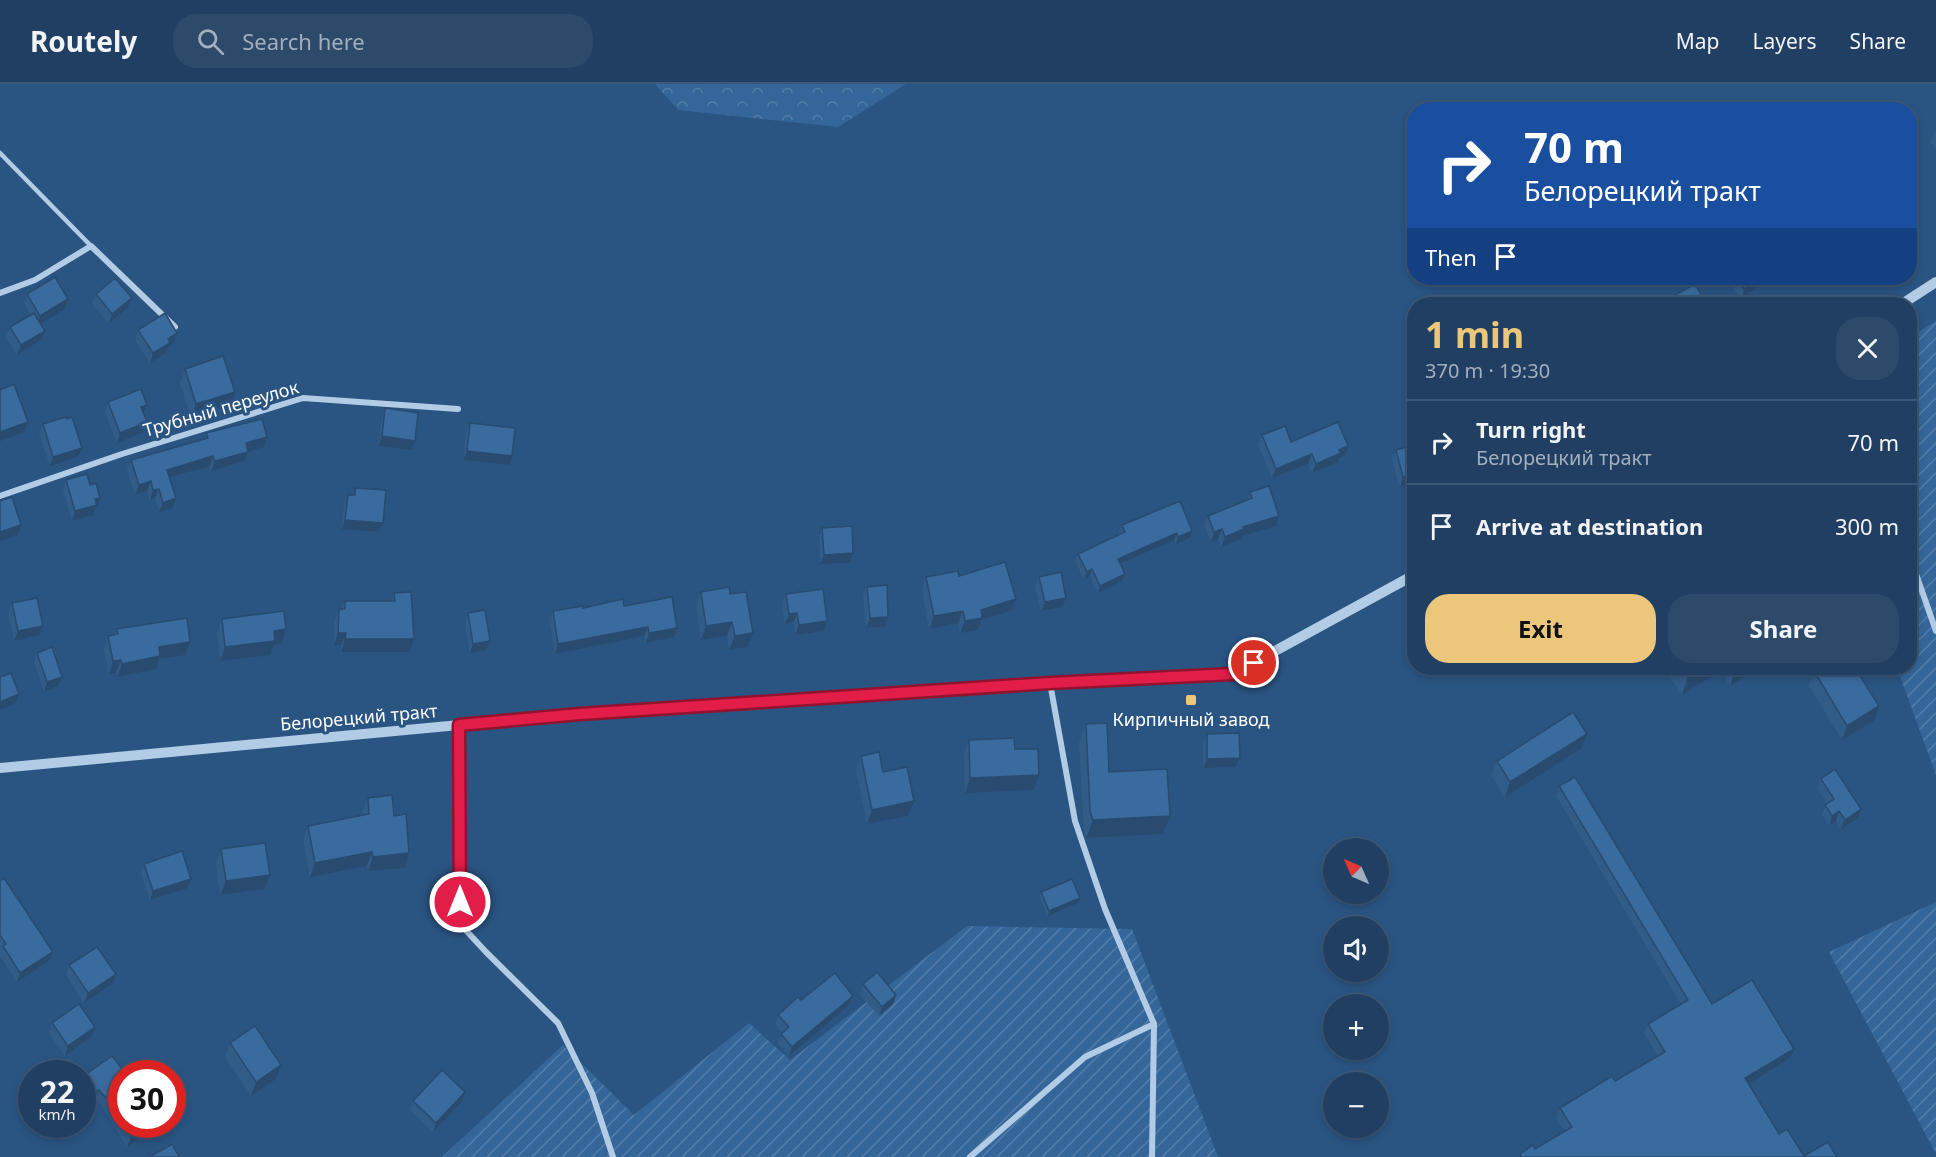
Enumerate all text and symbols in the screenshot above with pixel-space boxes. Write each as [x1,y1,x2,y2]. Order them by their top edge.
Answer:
search box [173,14,593,68]
text: Routely [30,22,137,60]
icon: search [194,25,227,58]
text: Search here [242,26,365,56]
text: Map [1676,27,1720,55]
text: Layers [1753,27,1817,55]
text: Share [1850,27,1906,55]
text: 70 m [1524,118,1624,175]
icon: right [1425,126,1503,204]
text: Белорецкий тракт [1524,172,1761,209]
icon: arrive [1489,240,1522,273]
text: Then [1425,242,1477,272]
text: 1 min [1425,310,1524,359]
button: close [1836,317,1899,380]
text: 370 m · 19:30 [1425,357,1550,384]
street label: Трубный переулок [140,374,302,442]
text: Turn right [1476,414,1586,444]
icon: right [1425,426,1458,459]
text: 70 m [1848,427,1899,457]
text: Белорецкий тракт [1476,444,1652,471]
icon: arrive [1425,510,1458,543]
text: Arrive at destination [1476,511,1703,541]
text: 300 m [1835,511,1899,541]
button: Exit [1425,594,1656,663]
button: Share [1668,594,1899,663]
pin [1228,637,1279,688]
icon: arrive [1237,646,1270,679]
marker: Кирпичный завод [1184,693,1198,707]
street label: Белорецкий тракт [279,698,439,736]
place label: Кирпичный завод [1112,707,1270,731]
north arrow [1323,838,1389,904]
map controls [1323,838,1389,1138]
position arrow [428,870,492,934]
button: sound [1323,916,1389,982]
button: + [1323,994,1389,1060]
speed limit sign: 30 [108,1060,186,1138]
text: 22 [40,1071,74,1112]
button: − [1323,1072,1389,1138]
text: km/h [39,1104,75,1124]

